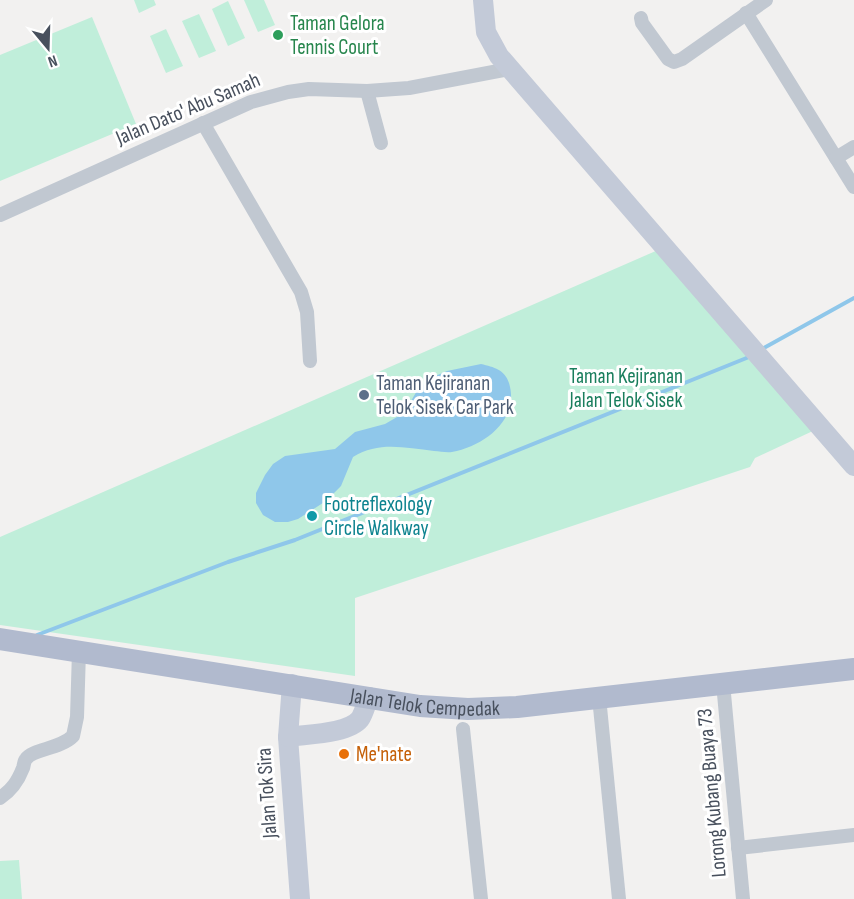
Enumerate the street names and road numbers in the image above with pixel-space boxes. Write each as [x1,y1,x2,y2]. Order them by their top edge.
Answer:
street label: Jalan Dato' Abu Samah [111,67,264,151]
street label: Jalan Telok Cempedak [347,682,500,722]
street label: Lorong Kubang Buaya 73 [692,708,732,878]
street label: Jalan Tok Sira [251,747,283,840]

